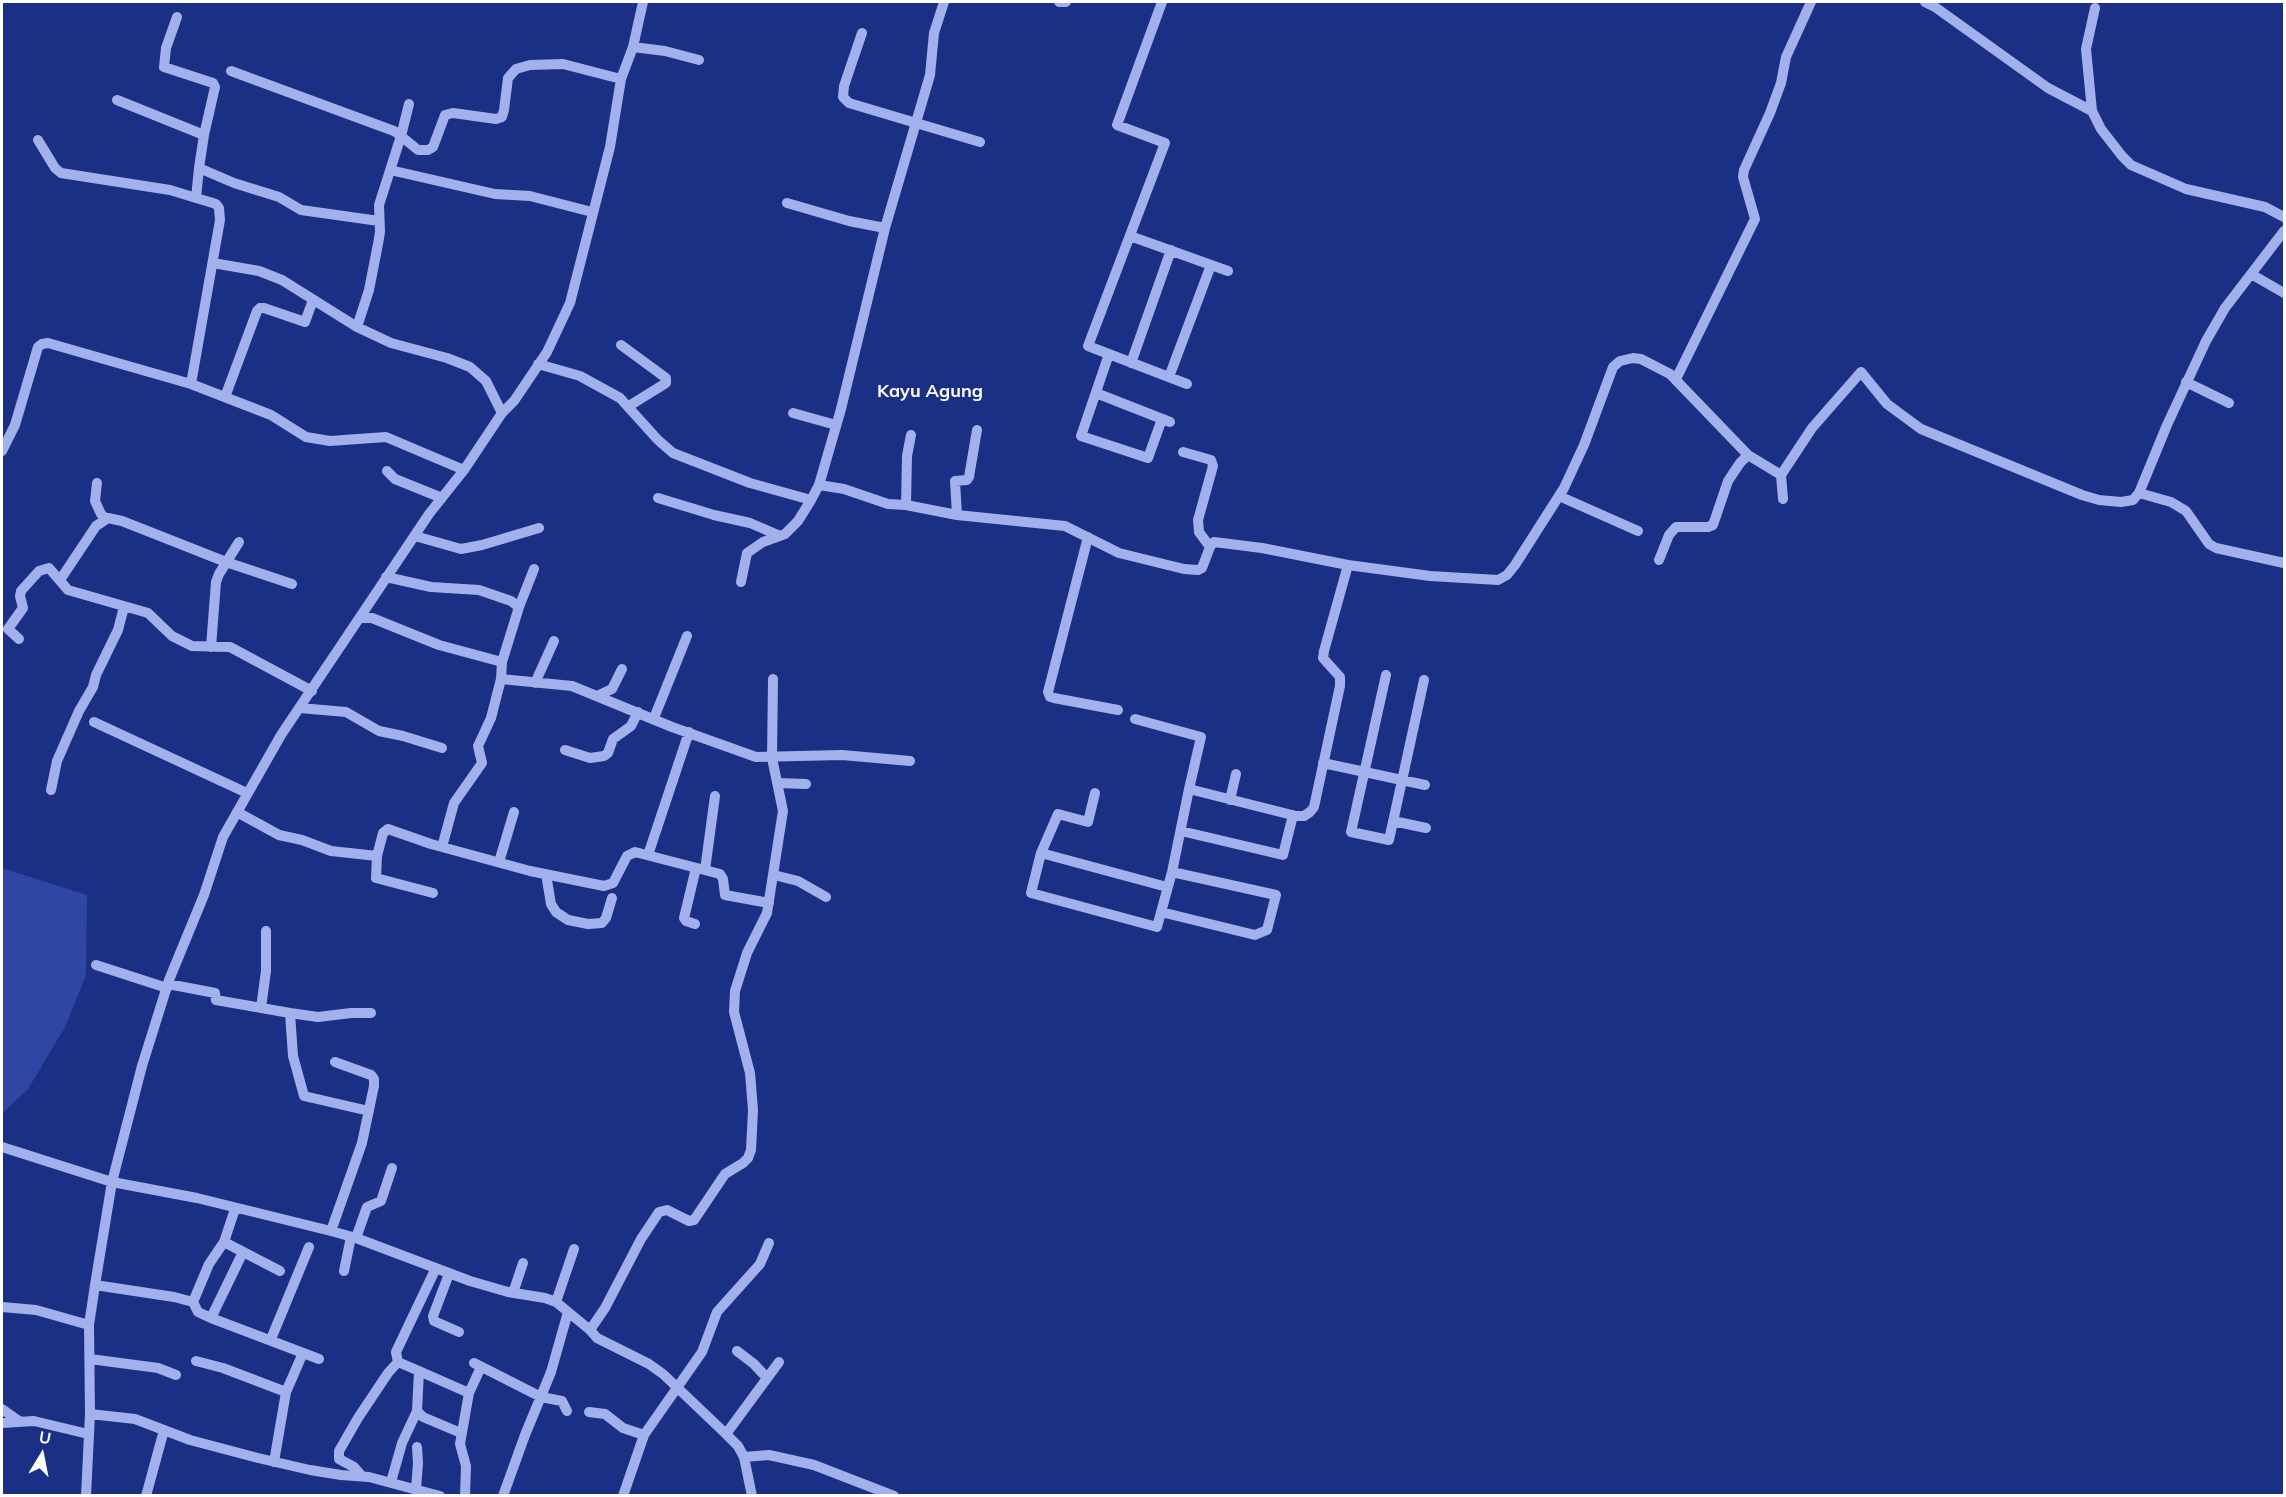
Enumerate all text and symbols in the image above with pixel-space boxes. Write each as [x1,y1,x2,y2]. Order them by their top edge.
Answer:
district label: Kayu Agung [877,381,983,403]
north arrow [12,1425,72,1485]
text: U [38,1426,53,1448]

